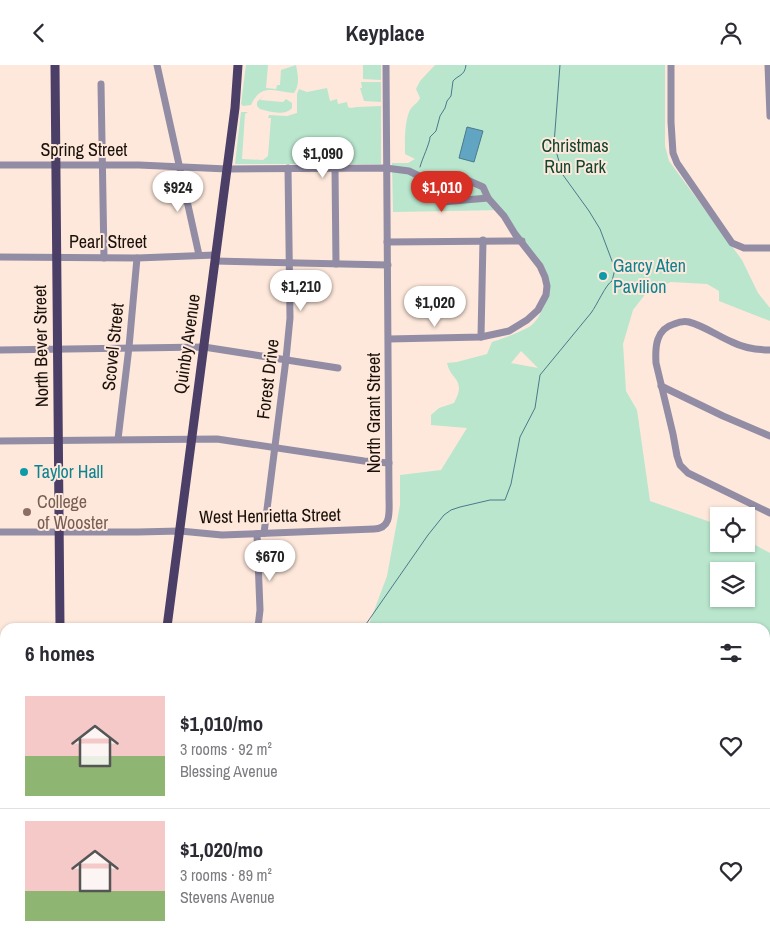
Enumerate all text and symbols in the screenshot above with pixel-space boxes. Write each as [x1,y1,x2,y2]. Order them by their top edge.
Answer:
text: Keyplace [345,18,425,48]
icon: back [25,19,53,47]
icon: person [717,19,745,47]
park label: Christmas Run Park [541,133,609,179]
street label: Spring Street [41,137,127,162]
pin: $1,090 [282,137,364,179]
text: $1,090 [303,142,343,164]
pin: $924 [148,171,208,213]
pin: $1,010 [401,171,483,213]
text: $924 [163,176,193,198]
text: $1,010 [422,176,462,198]
street label: Pearl Street [69,229,147,254]
place label: Garcy Aten Pavilion [613,253,686,299]
pin: $1,210 [260,269,342,312]
marker: Garcy Aten Pavilion [597,270,609,282]
text: $1,210 [281,275,321,297]
street label: North Bever Street [27,285,54,407]
pin: $1,020 [394,285,476,328]
text: $1,020 [415,291,455,313]
street label: Quinby Avenue [167,292,206,396]
street label: Scovel Street [95,302,130,392]
street label: Forest Drive [250,337,285,420]
street label: North Grant Street [361,353,386,473]
place label: Taylor Hall [34,459,103,484]
marker: Taylor Hall [18,466,30,478]
place label: College of Wooster [37,489,108,535]
street label: West Henrietta Street [199,502,341,529]
marker: College of Wooster [21,506,33,518]
map controls [710,507,755,607]
button: locate [710,507,755,552]
pin: $670 [240,539,300,582]
text: $670 [255,545,285,567]
button: layers [710,562,755,607]
text: 6 homes [25,639,95,668]
icon: filters [717,639,745,667]
text: $1,010/mo [180,709,263,738]
icon: home [65,716,125,776]
icon: heart [717,732,745,760]
text: 3 rooms · 92 m² [180,738,272,760]
text: Blessing Avenue [180,760,278,782]
text: $1,020/mo [180,835,263,864]
icon: home [65,841,125,901]
icon: heart [717,857,745,885]
text: 3 rooms · 89 m² [180,864,272,886]
text: Stevens Avenue [180,886,275,908]

